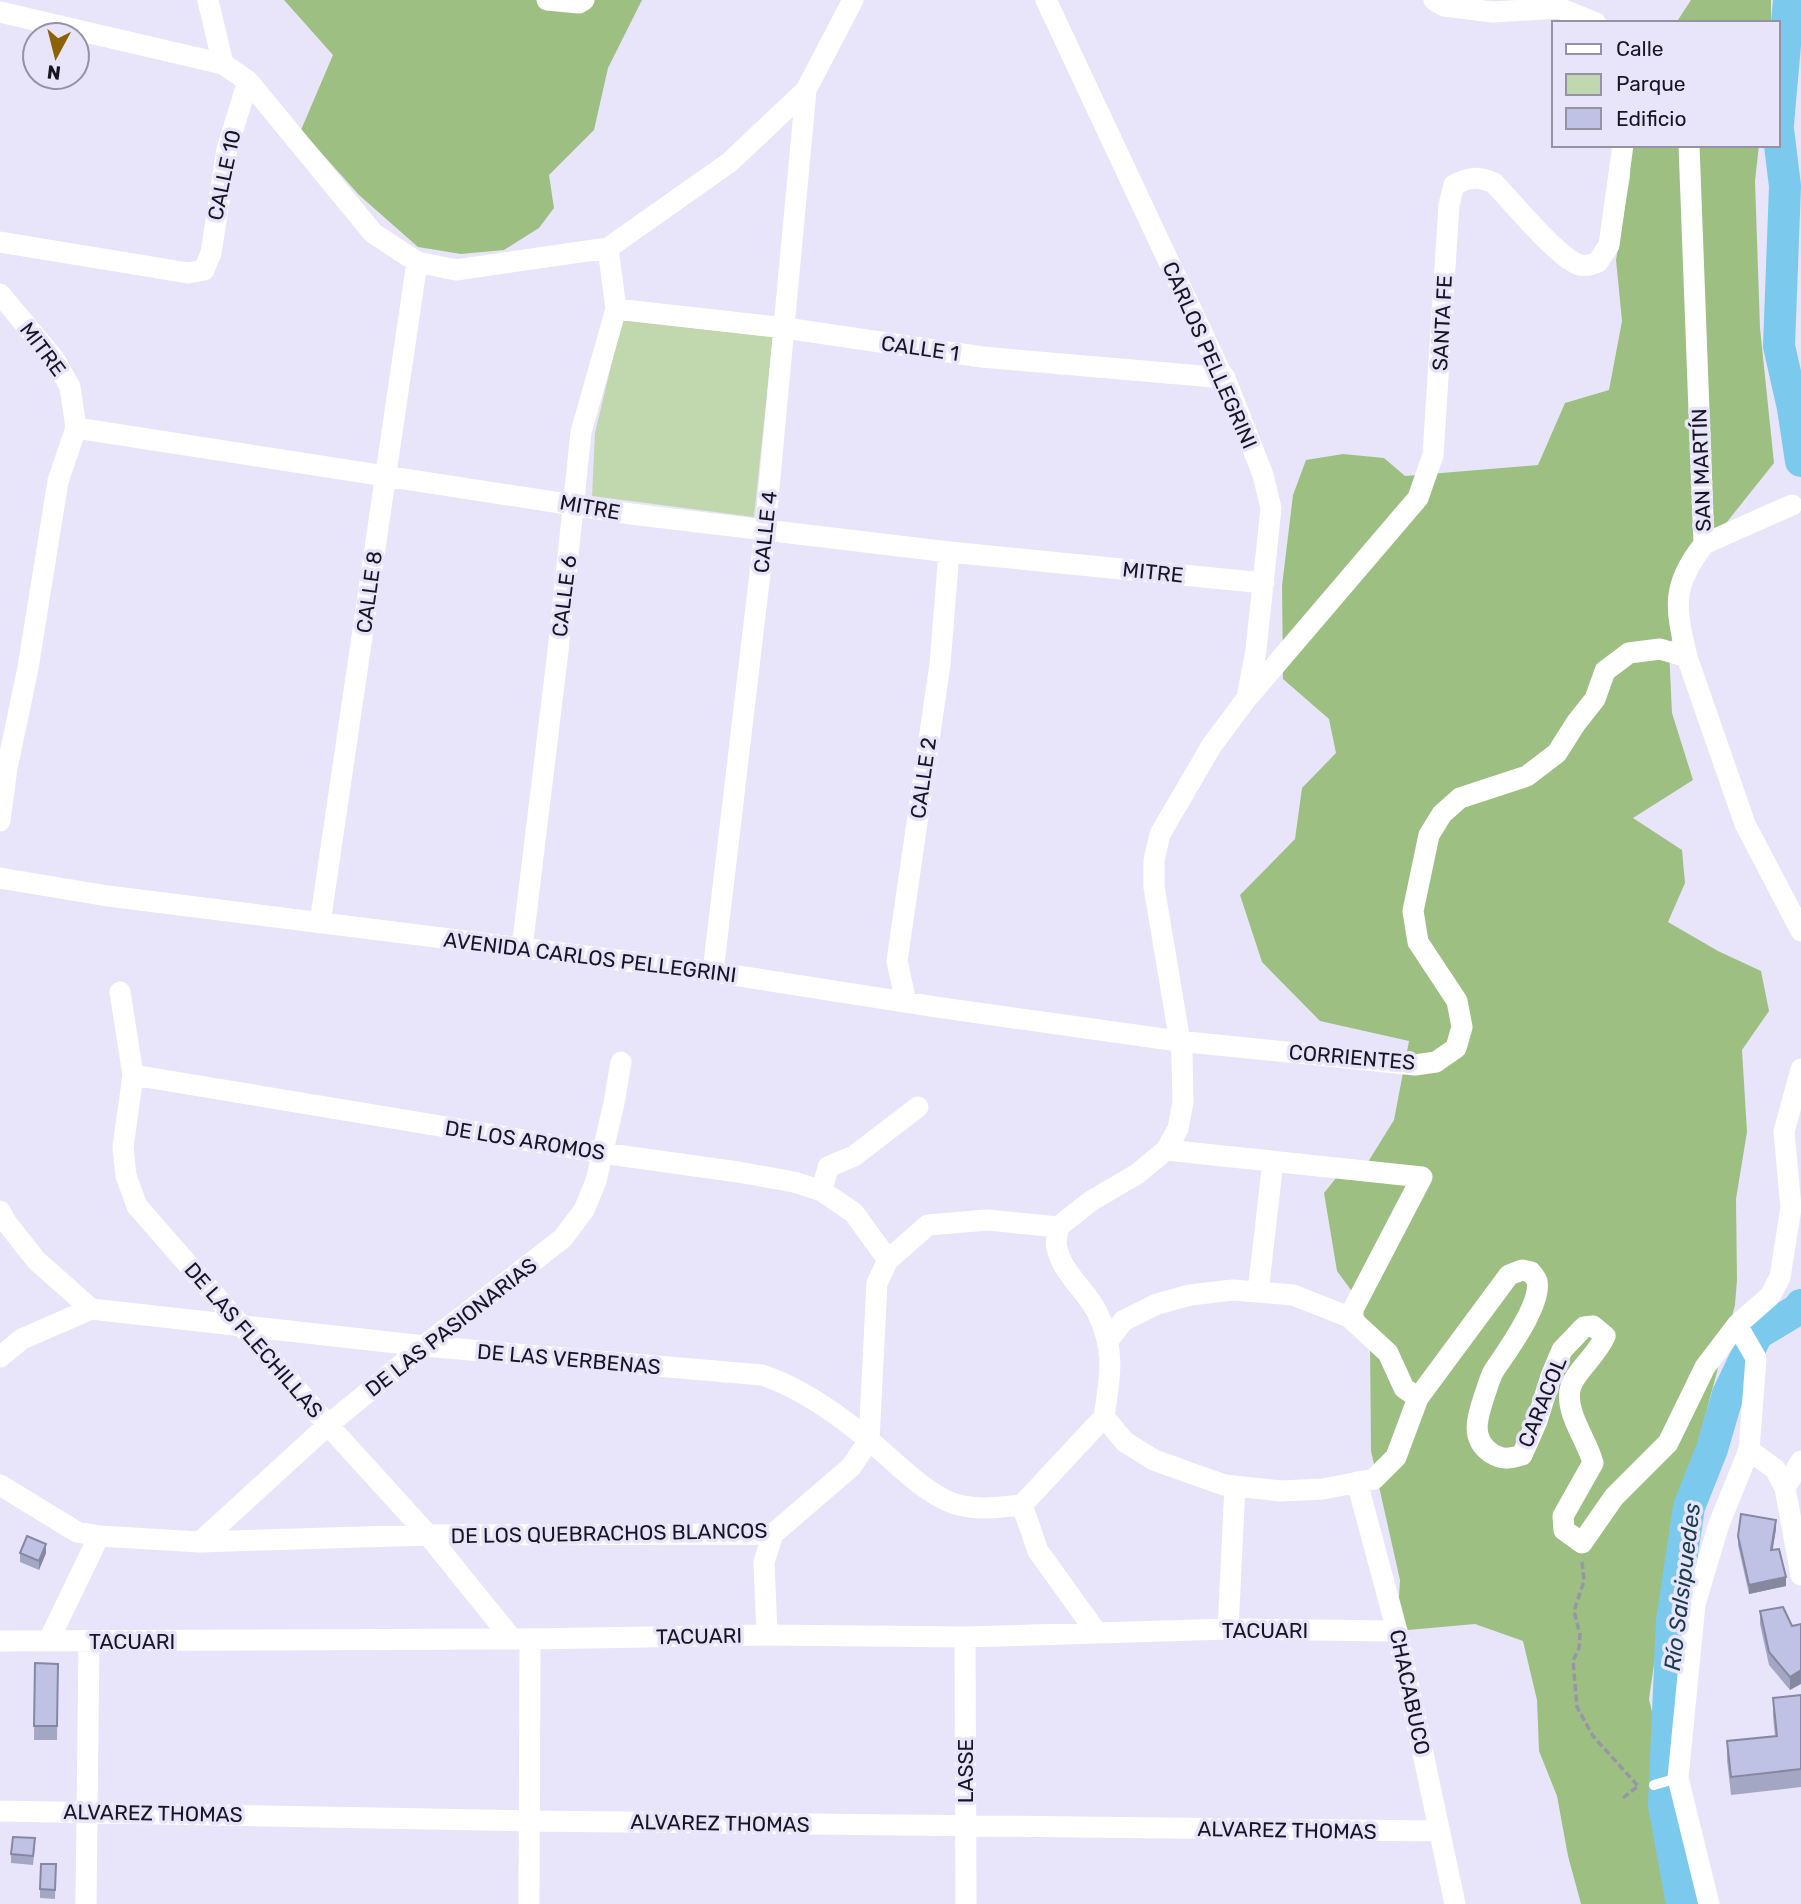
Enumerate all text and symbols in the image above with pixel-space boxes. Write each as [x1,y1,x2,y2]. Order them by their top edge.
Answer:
north arrow [21,21,91,91]
legend [1552,21,1780,147]
text: Calle [1616,36,1664,61]
text: N [46,60,62,85]
text: Parque [1616,71,1686,96]
text: Edificio [1616,106,1686,131]
street label: CALLE 10 [202,128,246,222]
street label: CARLOS PELLEGRINI [1157,258,1263,452]
street label: SANTA FE [1427,275,1457,371]
street label: MITRE [15,317,71,381]
street label: CALLE 1 [879,330,961,366]
street label: SAN MARTÍN [1686,408,1716,532]
street label: MITRE [558,489,622,525]
street label: CALLE 4 [748,490,782,574]
street label: CALLE 8 [351,549,387,635]
street label: CALLE 6 [547,554,581,638]
street label: MITRE [1121,556,1185,588]
street label: CALLE 2 [905,736,941,820]
street label: AVENIDA CARLOS PELLEGRINI [442,927,738,987]
street label: CORRIENTES [1288,1039,1416,1075]
street label: DE LOS AROMOS [443,1115,607,1165]
street label: DE LAS PASIONARIAS [360,1252,542,1402]
street label: DE LAS FLECHILLAS [180,1257,328,1423]
street label: DE LAS VERBENAS [476,1339,662,1379]
street label: CARACOL [1513,1353,1572,1451]
water label: Río Salsipuedes [1658,1501,1706,1672]
street label: DE LOS QUEBRACHOS BLANCOS [450,1518,768,1548]
street label: TACUARI [1222,1618,1308,1643]
street label: TACUARI [656,1623,742,1649]
street label: CHACABUCO [1385,1627,1435,1757]
street label: TACUARI [89,1629,175,1654]
street label: LASSE [953,1739,978,1803]
street label: ALVAREZ THOMAS [63,1799,243,1827]
street label: ALVAREZ THOMAS [630,1809,810,1837]
street label: ALVAREZ THOMAS [1197,1816,1377,1844]

